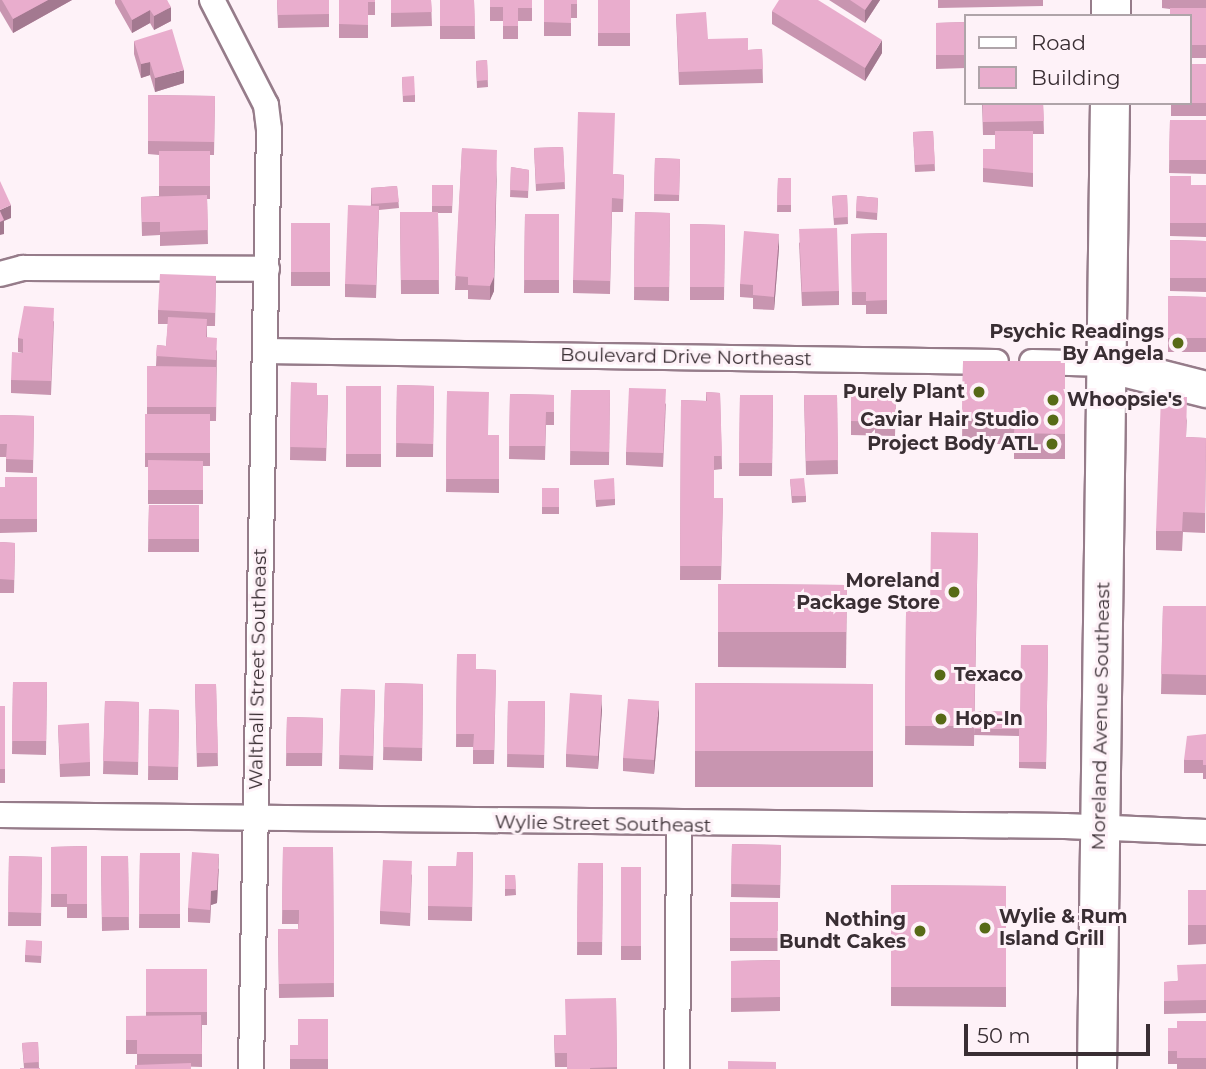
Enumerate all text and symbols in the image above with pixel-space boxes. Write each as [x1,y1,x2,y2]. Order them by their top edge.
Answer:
legend [964,14,1192,105]
text: Road [1031,30,1086,55]
text: Building [1031,65,1121,90]
place label: Psychic Readings By Angela [989,321,1164,365]
marker: Psychic Readings By Angela [1170,335,1186,351]
street label: Boulevard Drive Northeast [560,343,812,371]
place label: Purely Plant [843,381,965,403]
marker: Purely Plant [971,384,987,400]
place label: Whoopsie's [1067,389,1182,411]
marker: Whoopsie's [1045,392,1061,408]
place label: Caviar Hair Studio [860,409,1039,431]
marker: Caviar Hair Studio [1045,412,1061,428]
place label: Project Body ATL [867,433,1038,455]
marker: Project Body ATL [1044,436,1060,452]
street label: Walthall Street Southeast [244,548,272,790]
place label: Moreland Package Store [796,570,940,614]
street label: Moreland Avenue Southeast [1087,581,1115,851]
marker: Moreland Package Store [946,584,962,600]
place label: Texaco [954,664,1023,686]
marker: Texaco [932,667,948,683]
place label: Hop-In [955,708,1023,730]
marker: Hop-In [933,711,949,727]
street label: Wylie Street Southeast [494,811,712,837]
place label: Wylie & Rum Island Grill [999,906,1127,950]
place label: Nothing Bundt Cakes [779,909,906,953]
marker: Wylie & Rum Island Grill [977,920,993,936]
marker: Nothing Bundt Cakes [912,923,928,939]
scale bar [968,1010,1154,1054]
text: 50 m [977,1023,1031,1048]

